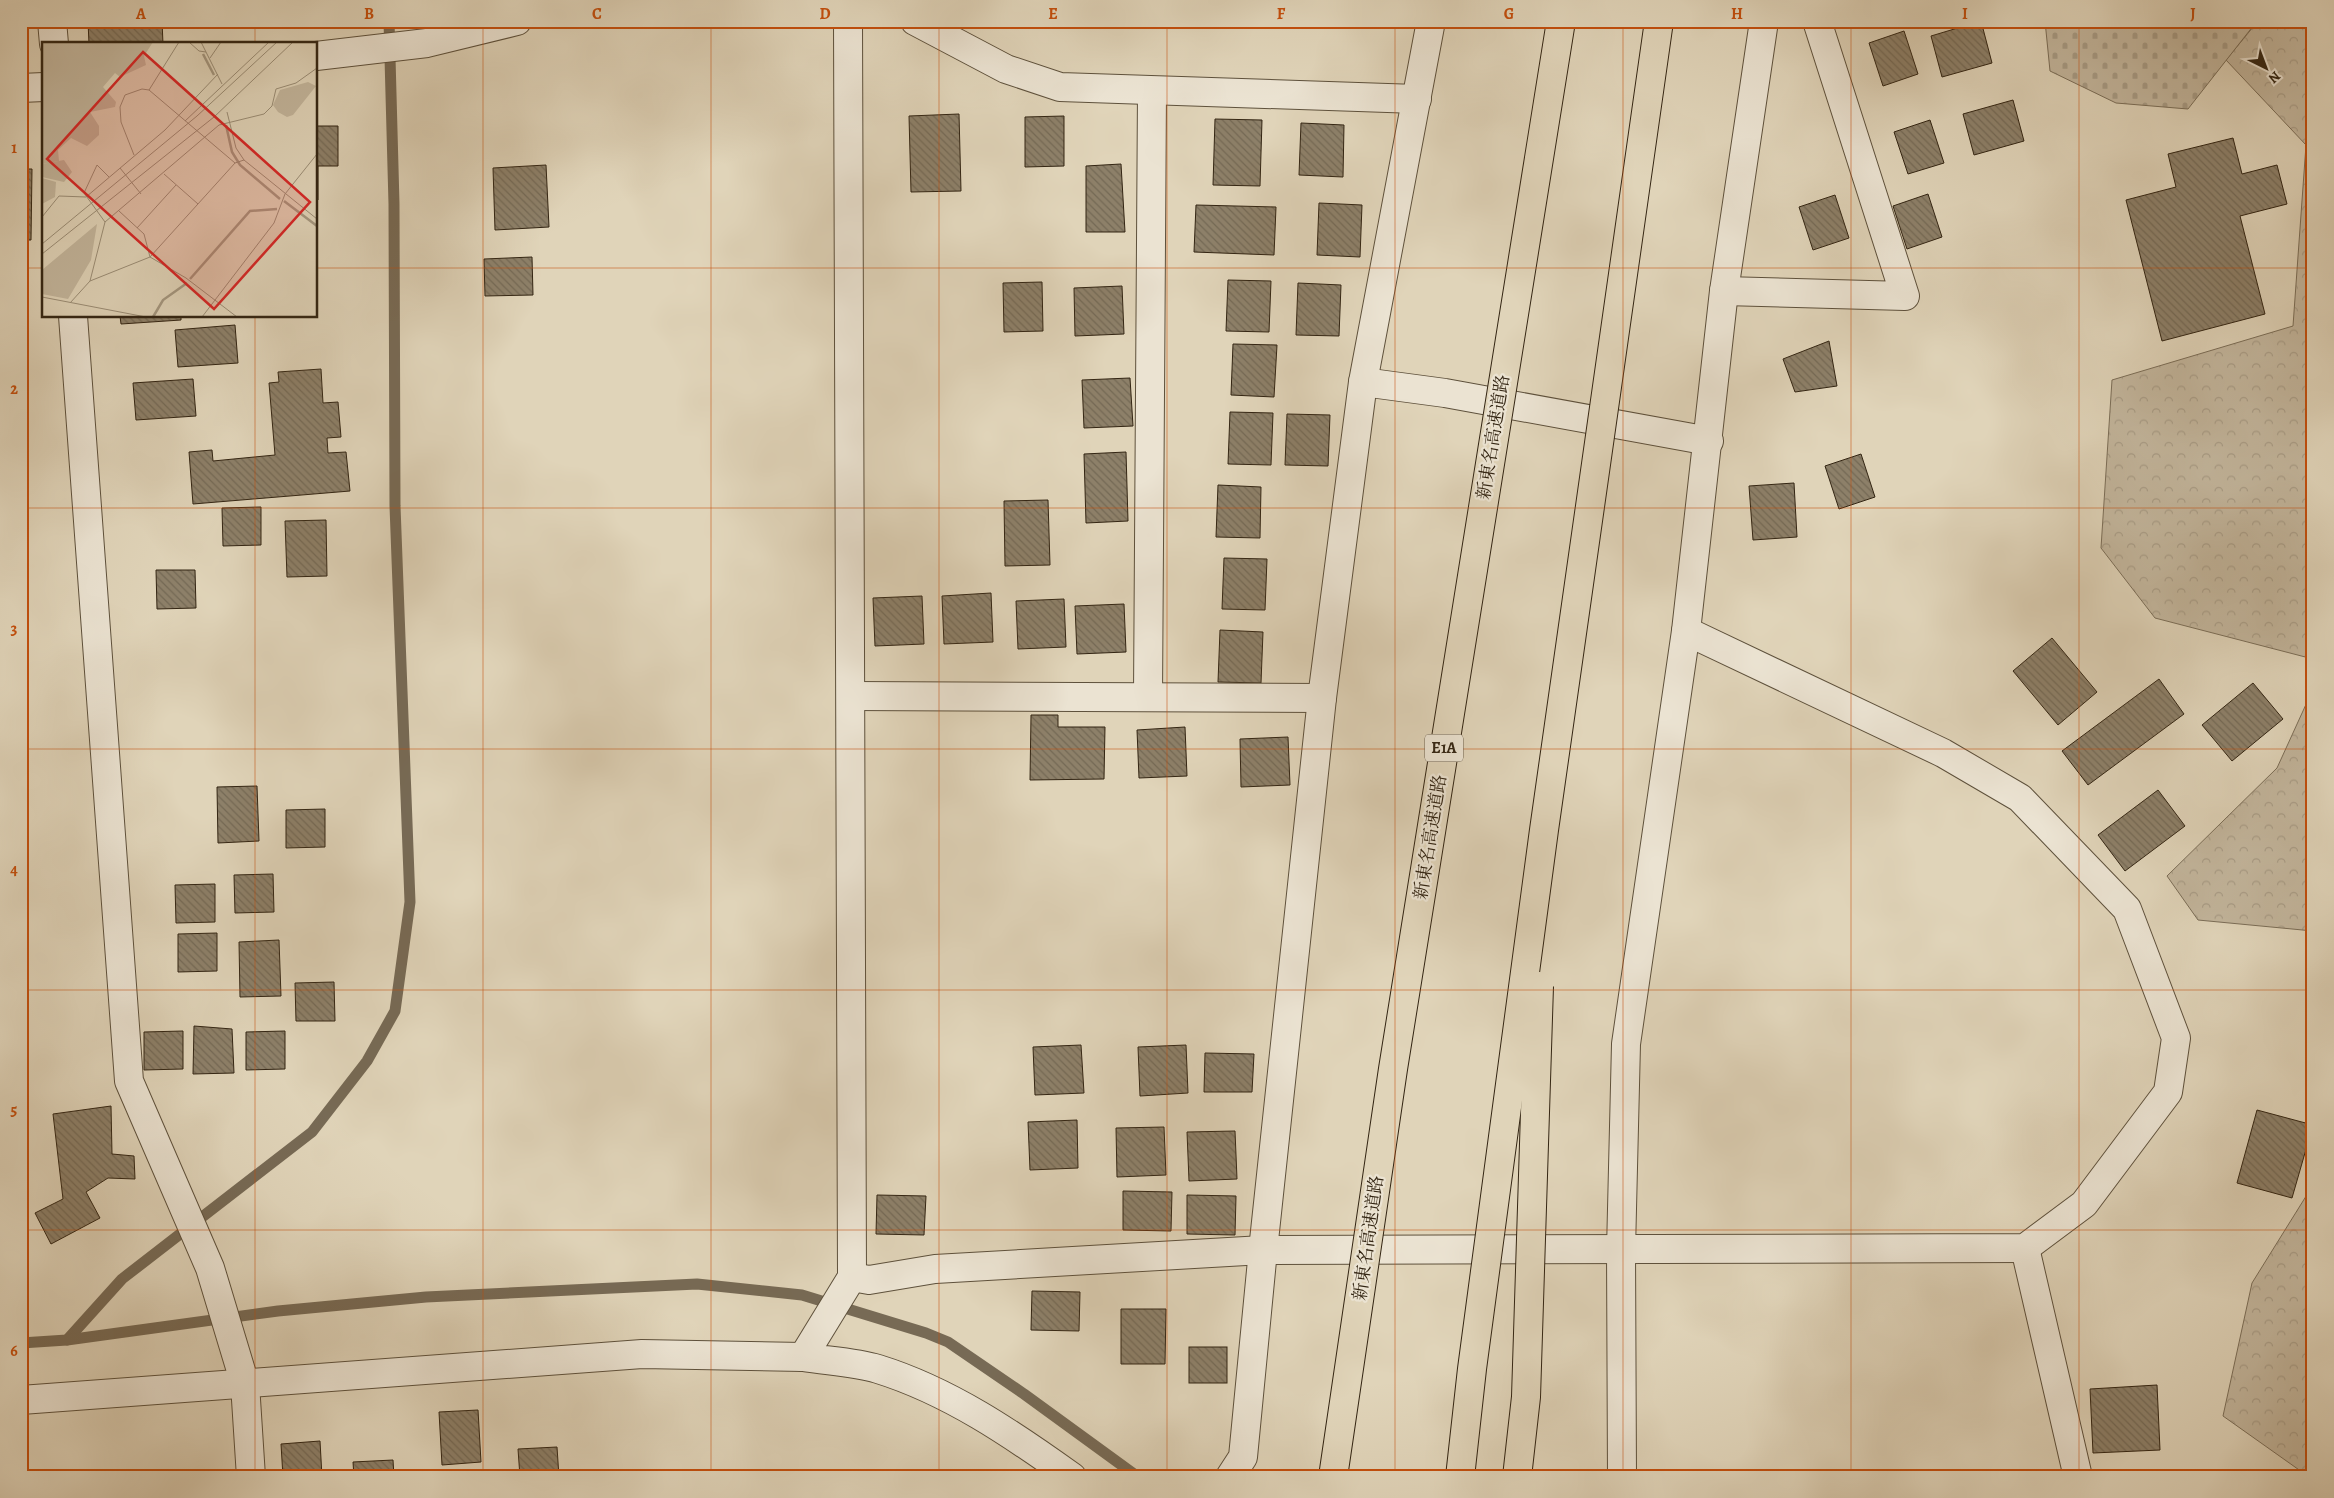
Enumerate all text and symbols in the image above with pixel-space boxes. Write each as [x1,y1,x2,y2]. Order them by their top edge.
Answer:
text: A [135,3,147,25]
text: B [364,3,374,25]
text: C [592,3,602,25]
text: D [819,3,831,25]
text: E [1048,3,1058,25]
text: F [1277,3,1286,25]
text: G [1504,3,1514,25]
text: H [1731,3,1743,25]
text: I [1962,3,1968,25]
text: J [2190,3,2196,25]
inset map [42,42,318,318]
north arrow [2242,42,2292,92]
text: N [2264,67,2285,88]
text: 1 [11,137,17,159]
street label: 新東名高速道路 [1471,373,1515,501]
text: 2 [10,378,18,400]
text: 3 [11,618,18,640]
road number: E1A [1425,734,1463,761]
street label: 新東名高速道路 [1408,773,1452,901]
text: 4 [10,859,18,881]
text: 5 [11,1099,18,1121]
street label: 新東名高速道路 [1347,1174,1389,1302]
text: 6 [10,1340,18,1362]

